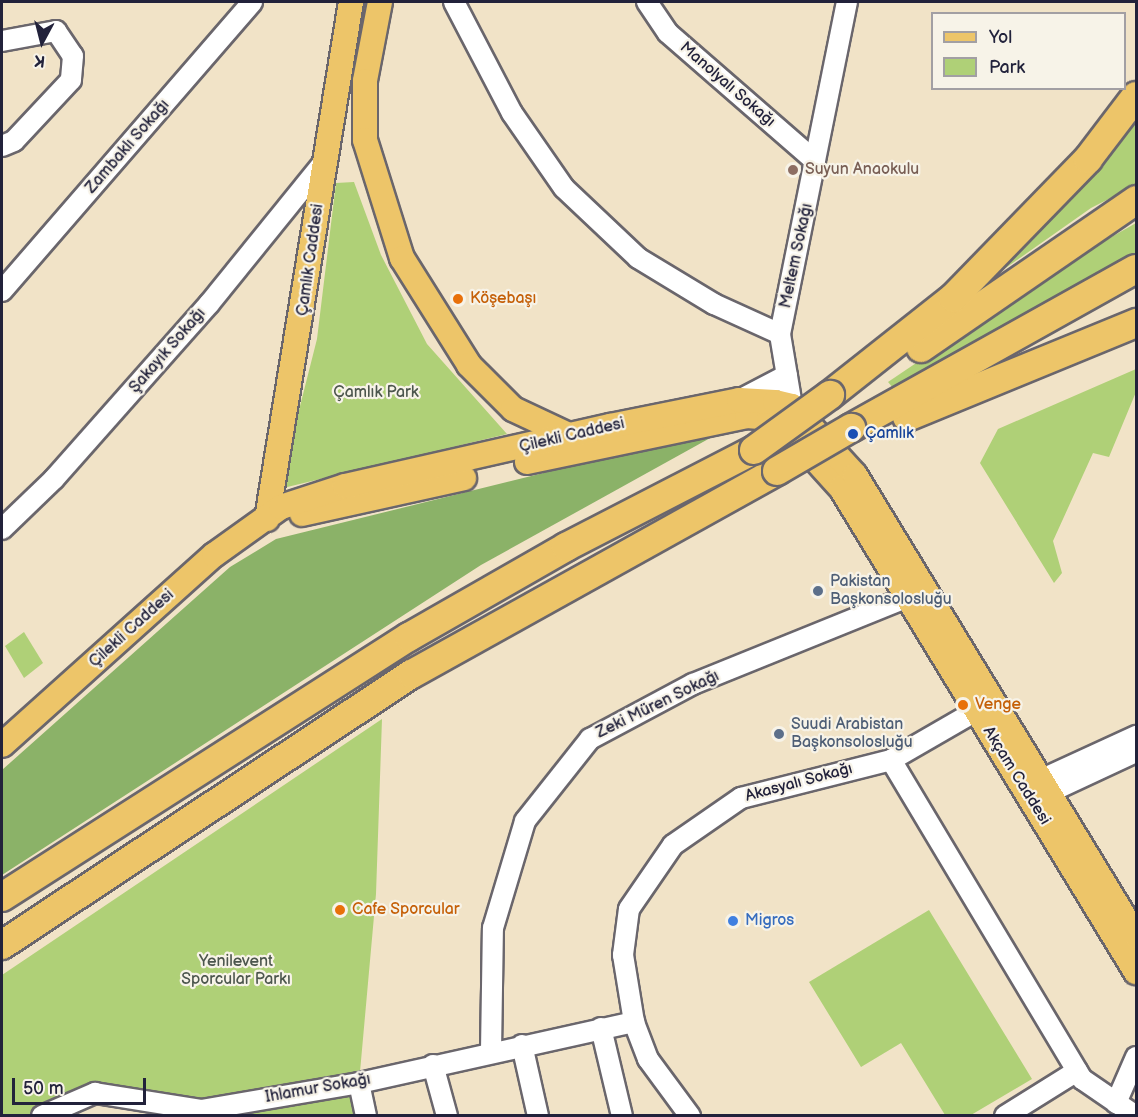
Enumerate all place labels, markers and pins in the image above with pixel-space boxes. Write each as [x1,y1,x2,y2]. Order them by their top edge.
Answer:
place label: Suyun Anaokulu [805,160,919,180]
marker: Suyun Anaokulu [786,163,800,177]
place label: Köşebaşı [470,289,536,309]
marker: Köşebaşı [451,292,465,306]
place label: Çamlık [865,424,914,444]
marker: Çamlık [846,427,860,441]
place label: Pakistan Başkonsolosluğu [830,572,952,610]
marker: Pakistan Başkonsolosluğu [811,584,825,598]
place label: Venge [975,695,1021,715]
marker: Venge [956,698,970,712]
place label: Suudi Arabistan Başkonsolosluğu [791,715,913,753]
marker: Suudi Arabistan Başkonsolosluğu [772,727,786,741]
place label: Cafe Sporcular [352,900,460,920]
marker: Cafe Sporcular [333,903,347,917]
place label: Migros [745,911,794,931]
marker: Migros [726,914,740,928]

